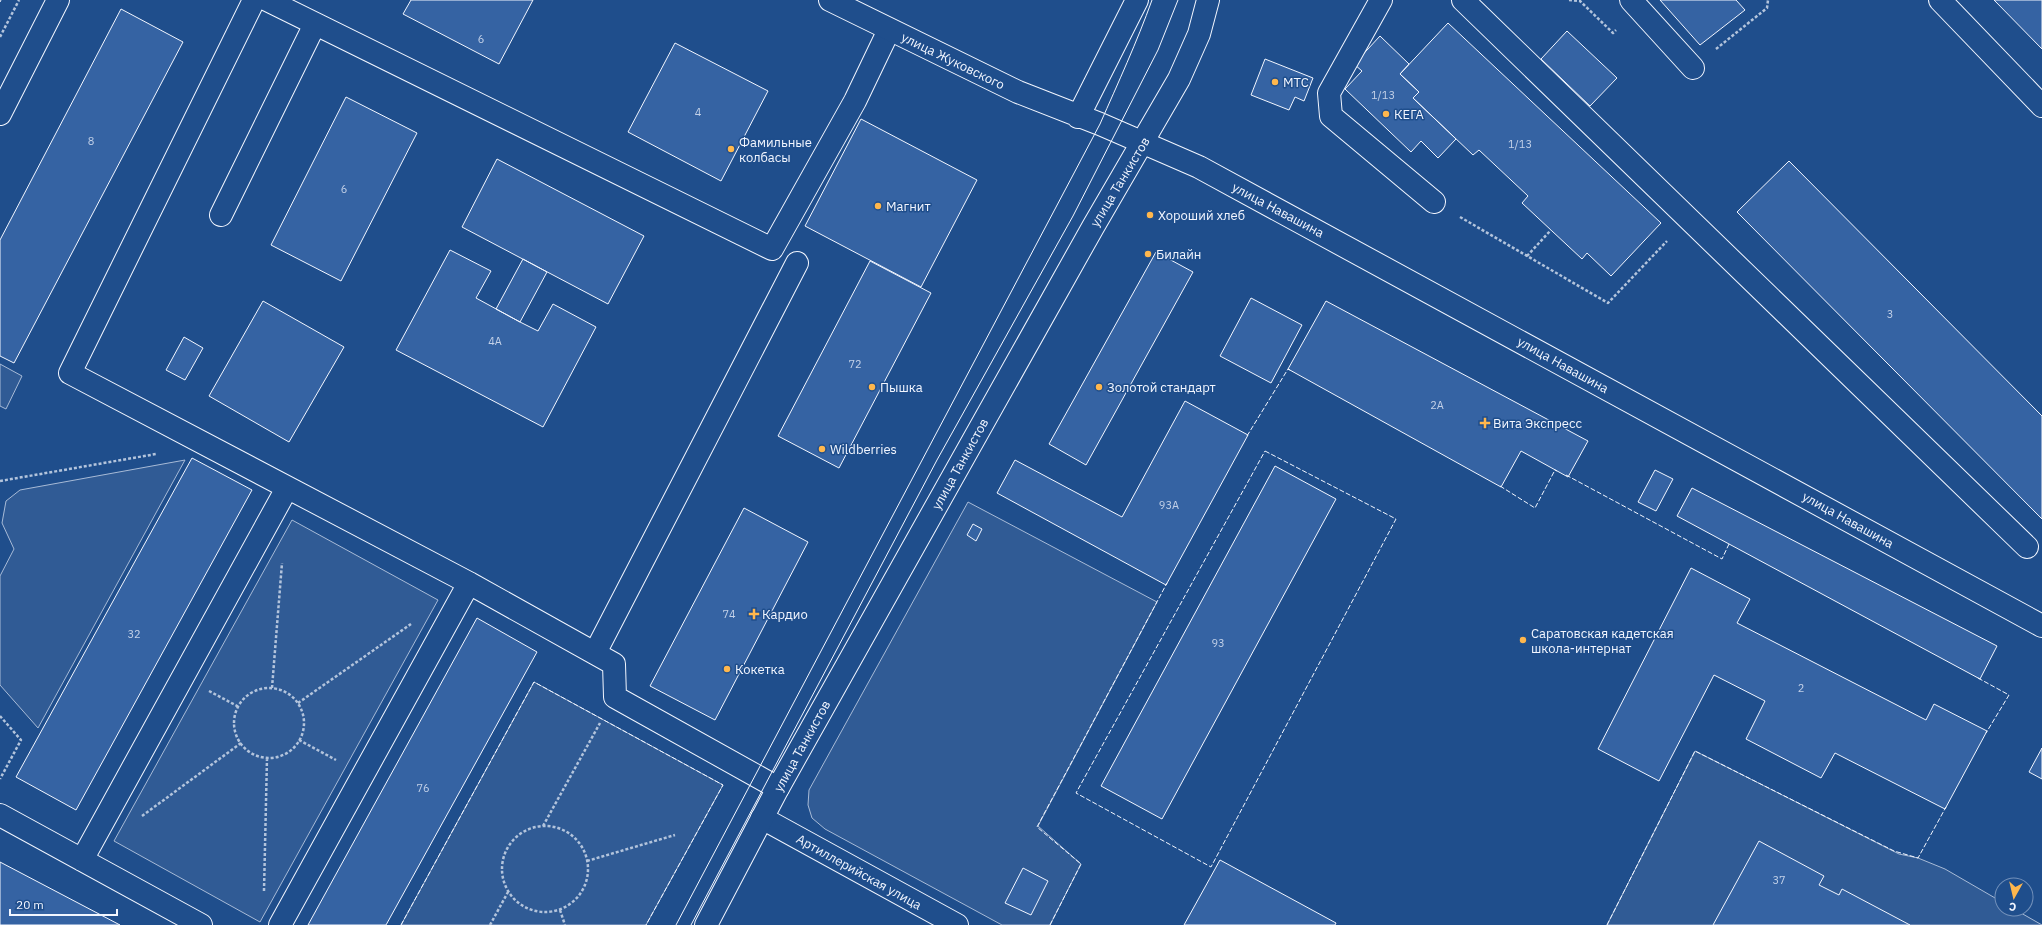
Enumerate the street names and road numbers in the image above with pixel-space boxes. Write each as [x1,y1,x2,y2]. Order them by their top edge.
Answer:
street label: улица Жуковского [899,29,1007,93]
street label: улица Танкистов [1086,134,1154,230]
street label: улица Навашина [1229,179,1327,241]
street label: улица Навашина [1514,333,1612,397]
street label: улица Танкистов [928,415,992,513]
street label: улица Навашина [1799,488,1897,552]
street label: улица Танкистов [770,697,834,795]
street label: Артиллерийская улица [793,830,925,914]

